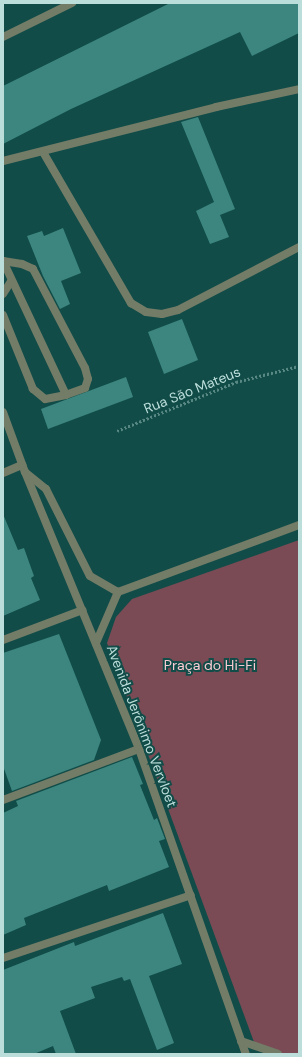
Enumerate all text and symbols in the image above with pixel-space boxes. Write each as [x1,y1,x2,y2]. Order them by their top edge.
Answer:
street label: Rua São Mateus [141,363,243,417]
street label: Avenida Jerônimo Vervloet [103,642,181,810]
park label: Praça do Hi-Fi [164,657,256,673]

